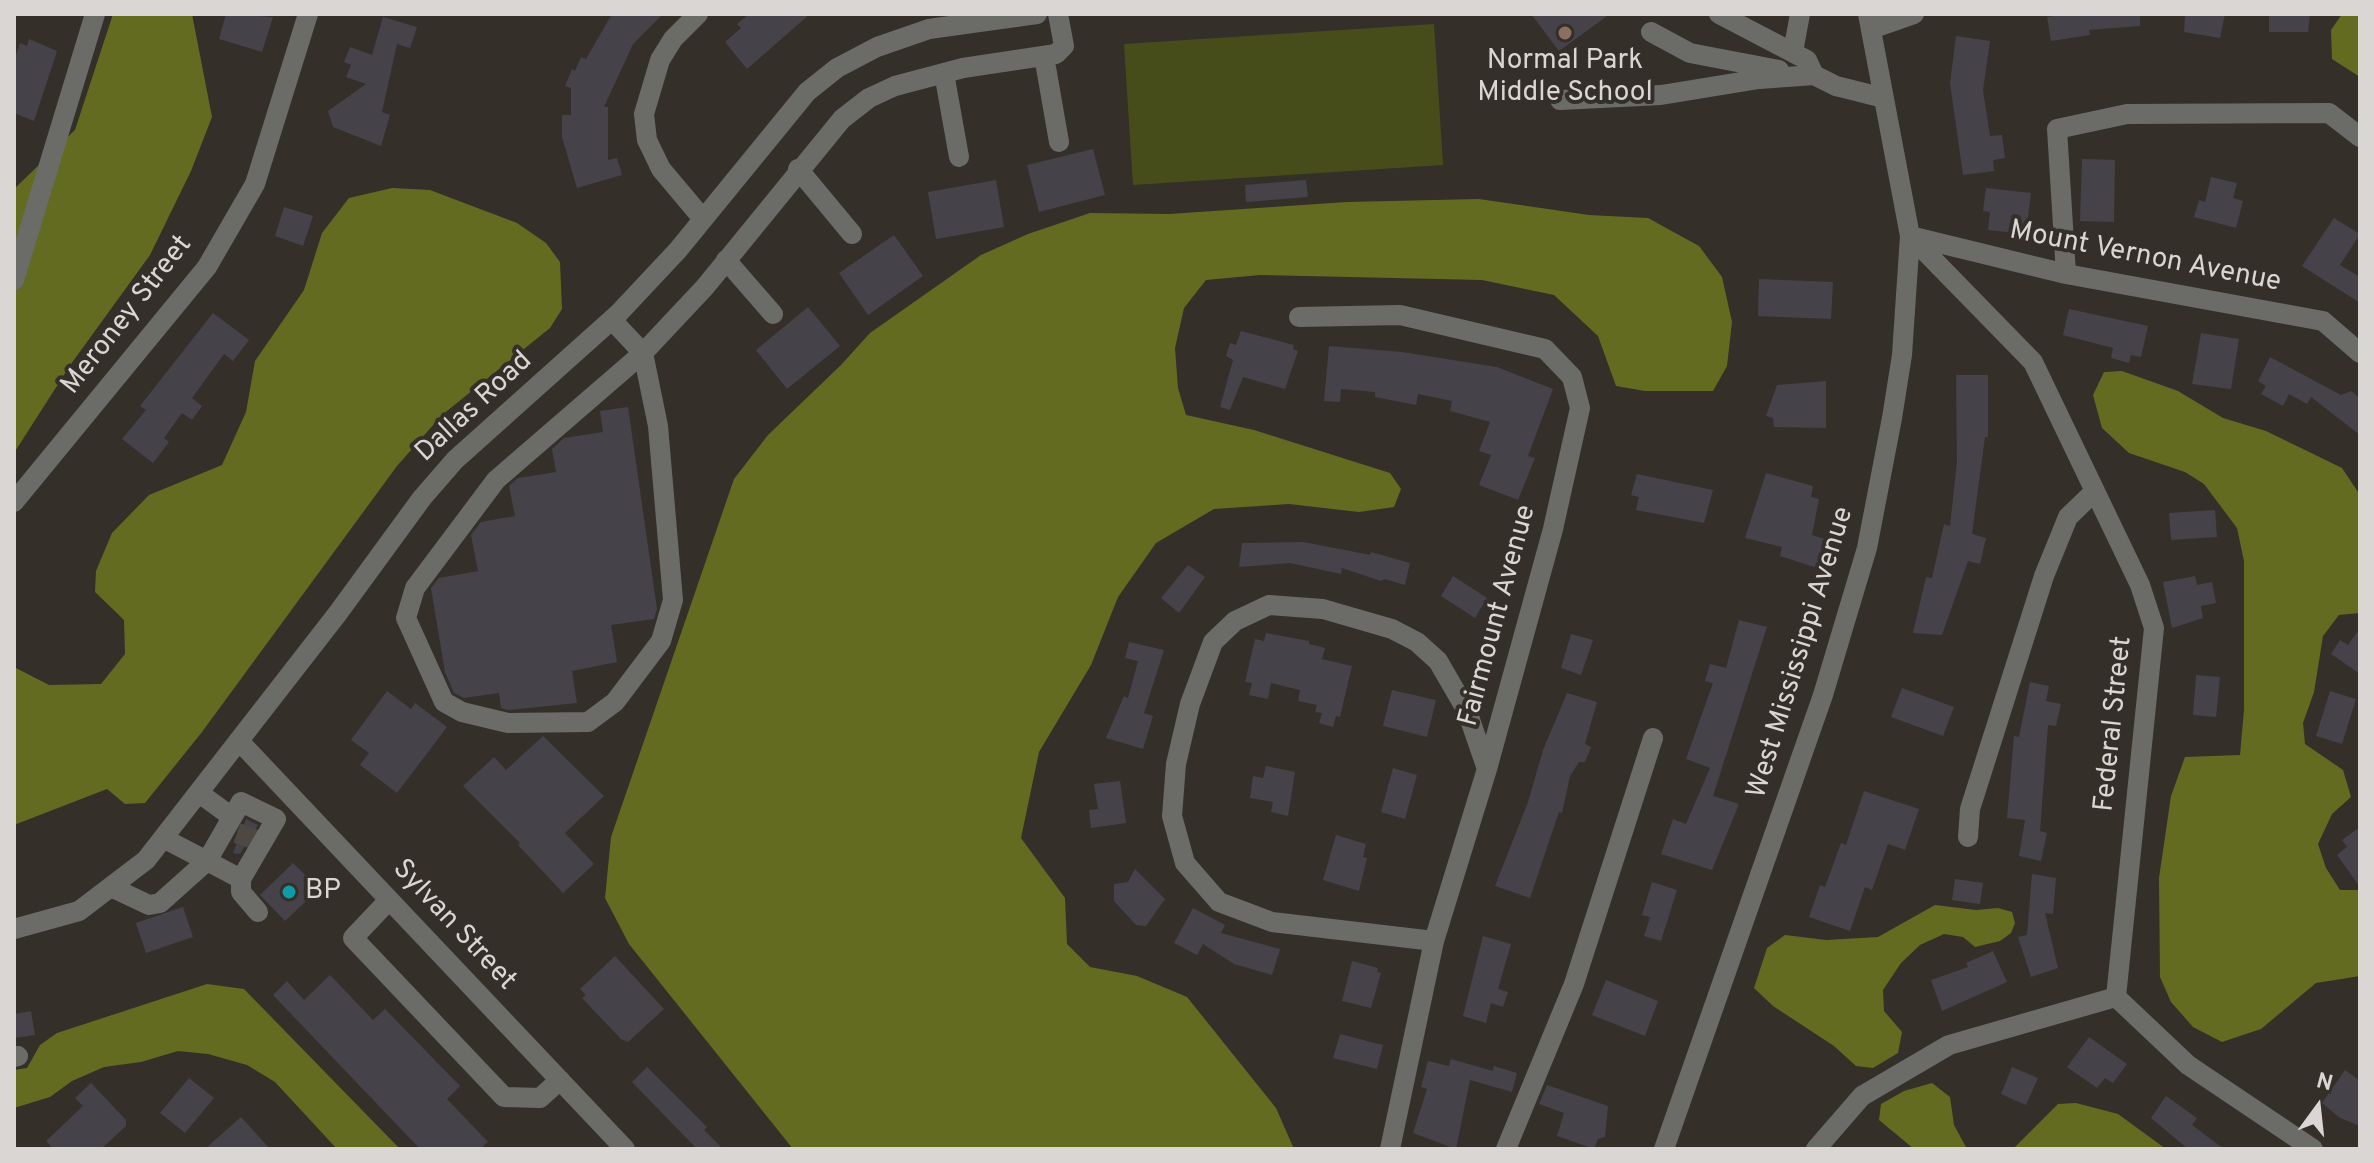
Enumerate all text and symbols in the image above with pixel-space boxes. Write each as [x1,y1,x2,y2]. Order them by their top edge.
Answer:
marker: Normal Park Middle School [1556,24,1574,42]
place label: Normal Park Middle School [1477,45,1653,111]
street label: Mount Vernon Avenue [2006,215,2284,301]
street label: Meroney Street [55,230,201,402]
street label: Dallas Road [410,346,540,470]
street label: Fairmount Avenue [1453,502,1545,730]
street label: West Mississippi Avenue [1742,503,1862,803]
street label: Federal Street [2089,635,2141,813]
street label: Sylvan Street [384,854,522,998]
place label: BP [305,875,341,909]
marker: BP [280,883,298,901]
north arrow [2278,1067,2358,1147]
text: N [2313,1068,2335,1098]

